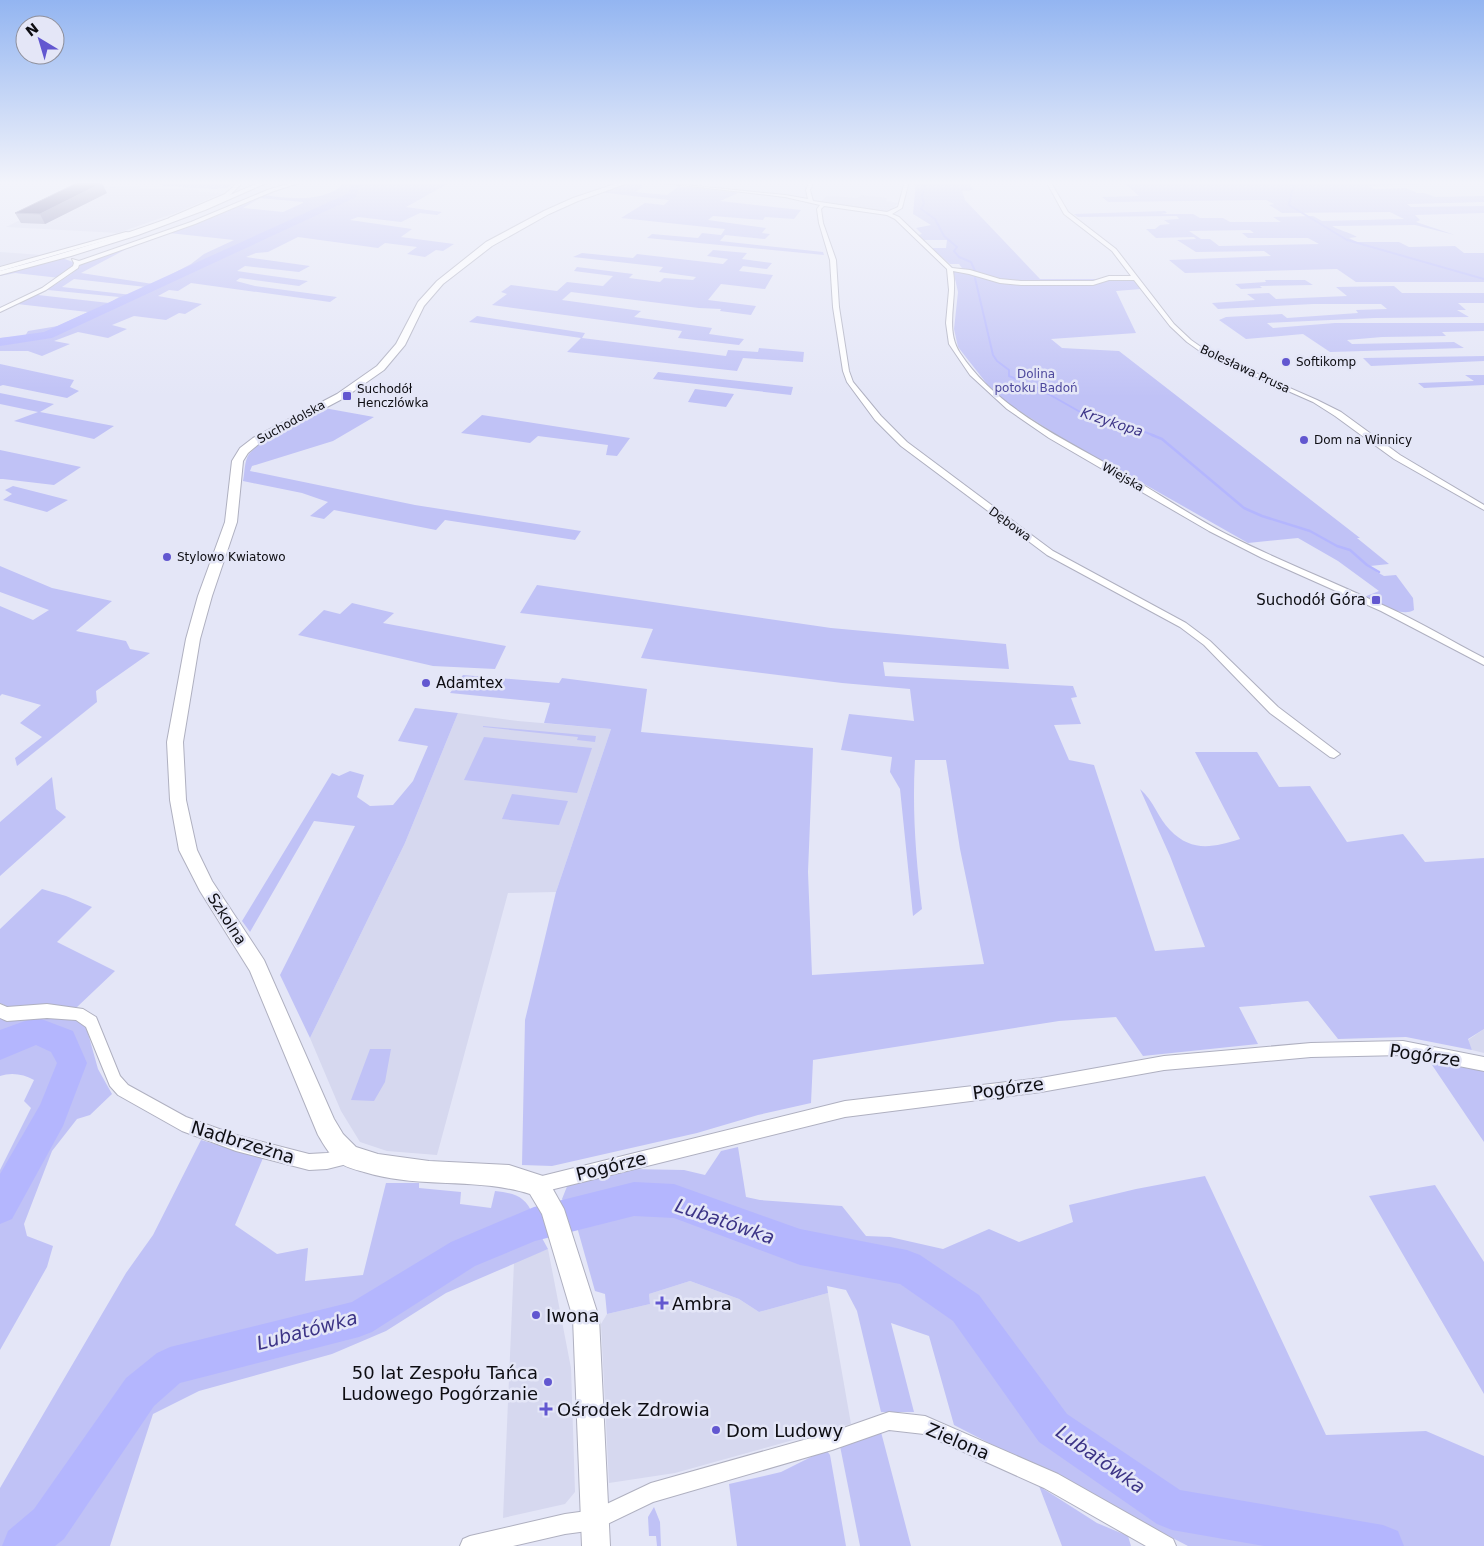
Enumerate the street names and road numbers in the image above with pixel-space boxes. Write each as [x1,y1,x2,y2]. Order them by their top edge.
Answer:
street label: Bolesława Prusa [1198,342,1292,396]
street label: Suchodolska [255,398,327,446]
street label: Wiejska [1100,459,1146,495]
street label: Dębowa [986,504,1034,544]
street label: Szkolna [204,890,250,948]
street label: Pogórze [1388,1040,1462,1070]
street label: Pogórze [971,1073,1045,1103]
street label: Nadbrzeżna [189,1116,297,1168]
street label: Pogórze [574,1147,648,1185]
street label: Zielona [923,1418,993,1464]

